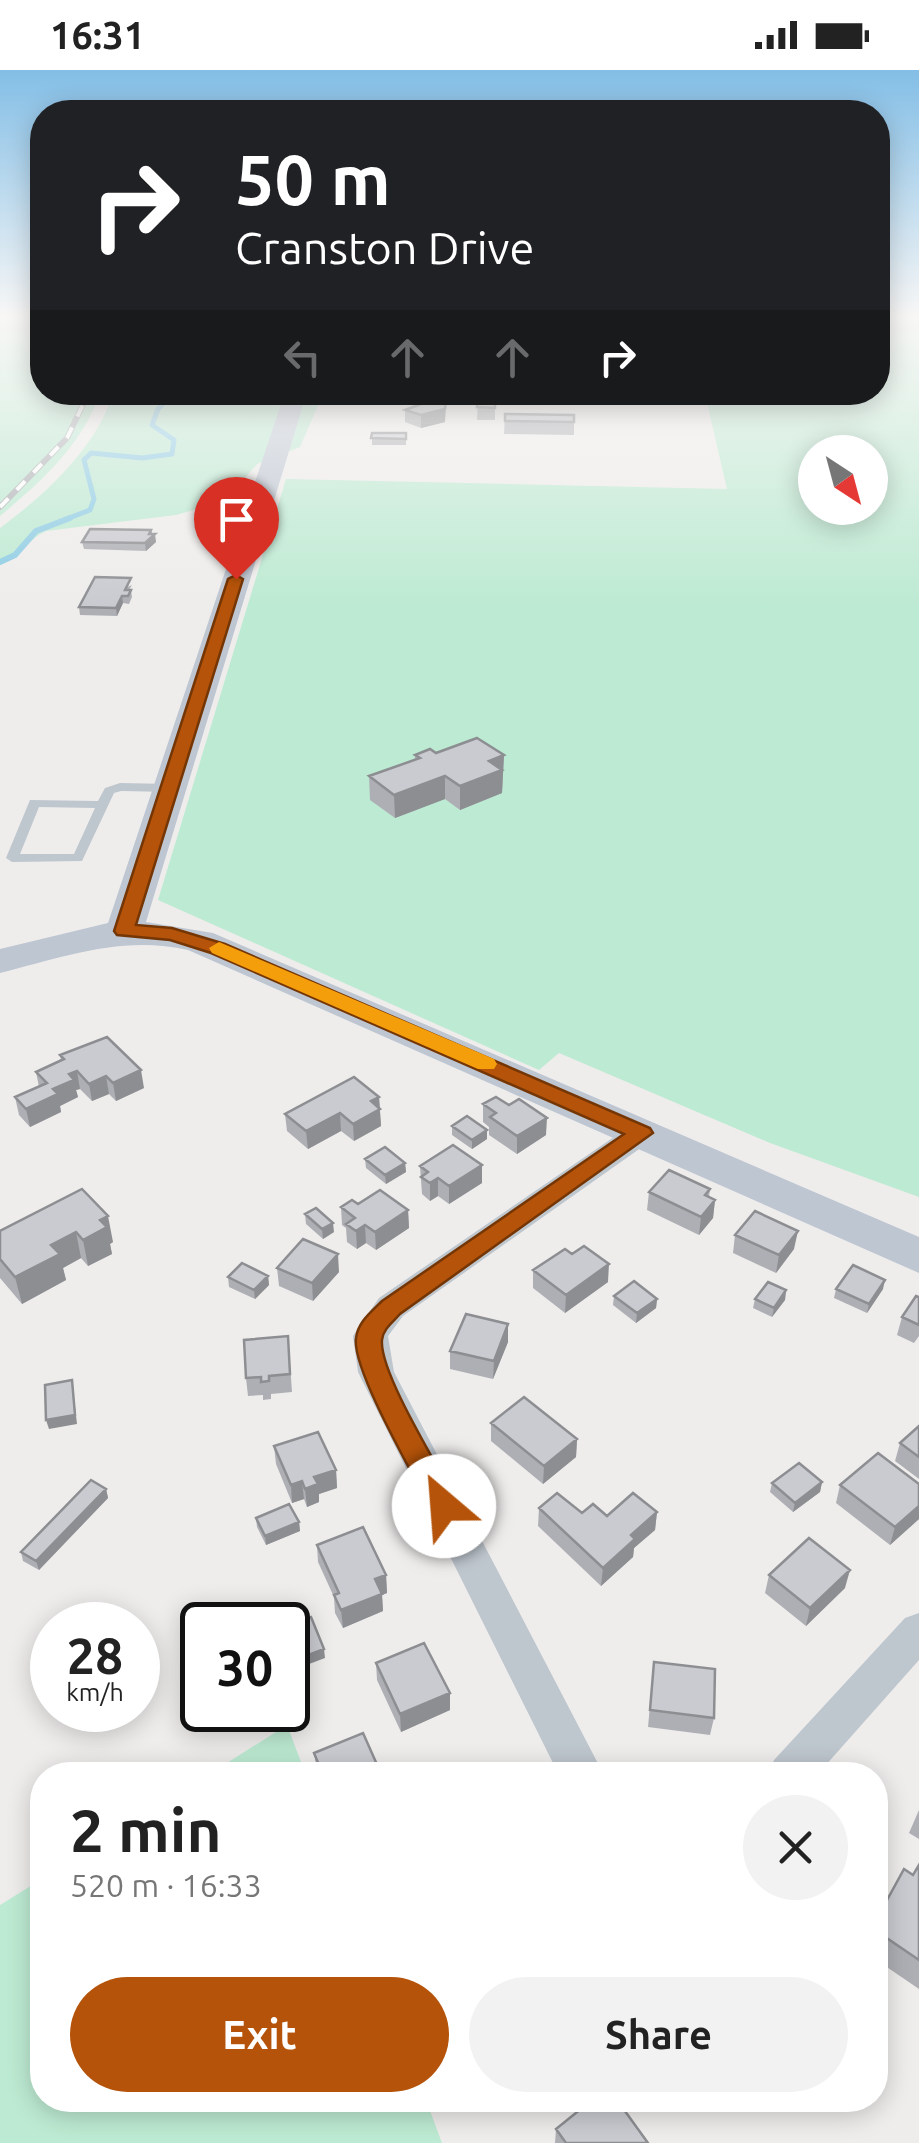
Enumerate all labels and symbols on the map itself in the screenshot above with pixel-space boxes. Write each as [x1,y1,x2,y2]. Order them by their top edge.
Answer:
north arrow [798,435,888,525]
pin [194,477,279,580]
position arrow [392,1454,496,1558]
speed limit sign: 30 [180,1602,310,1732]

